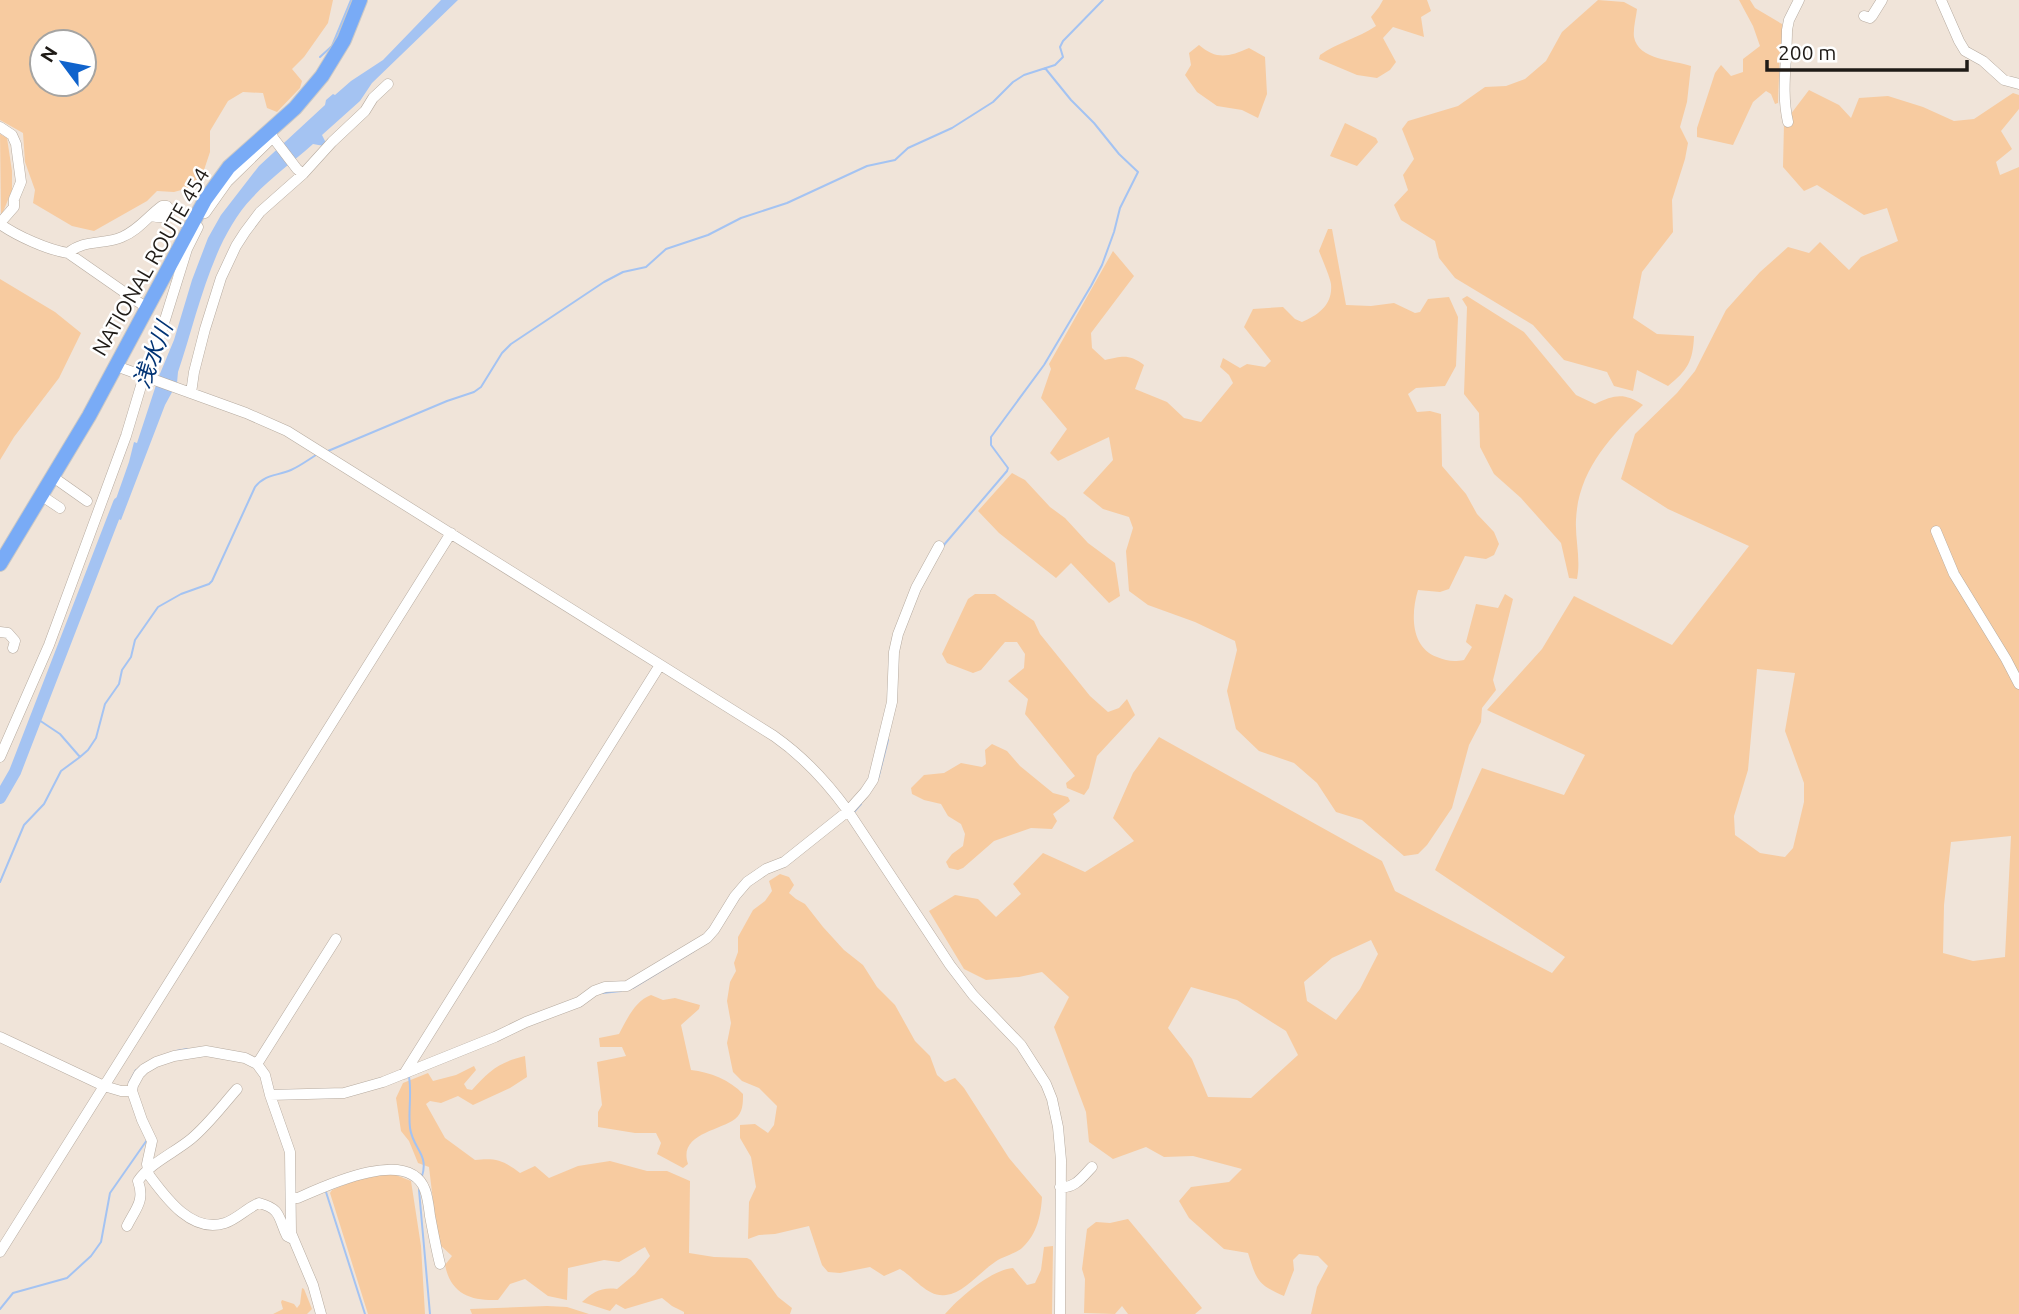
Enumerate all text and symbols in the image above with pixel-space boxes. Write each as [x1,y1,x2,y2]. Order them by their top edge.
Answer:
north arrow [28,28,98,98]
scale bar [1767,28,1966,72]
text: 200 m [1778,40,1836,64]
text: N [35,42,62,66]
street label: NATIONAL ROUTE 454 [87,163,214,360]
water label: 浅水川 [128,315,178,392]

